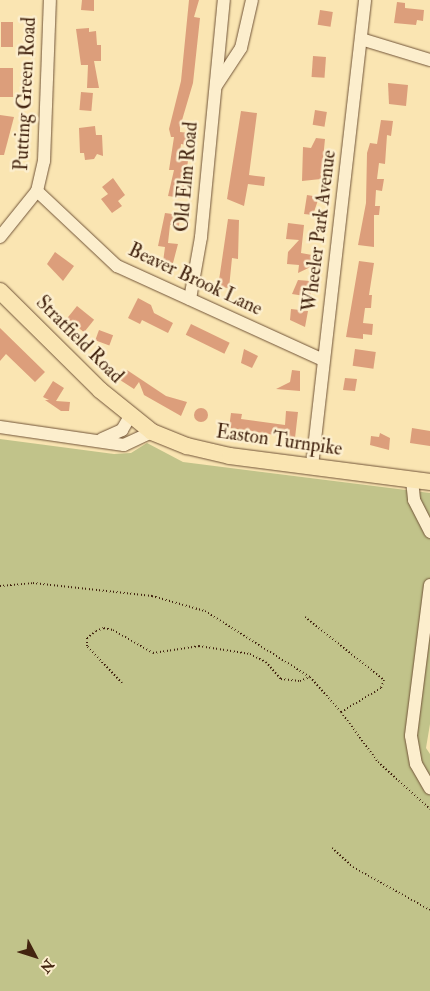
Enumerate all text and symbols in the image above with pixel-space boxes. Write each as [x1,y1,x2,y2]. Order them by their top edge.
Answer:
street label: Putting Green Road [11,17,41,171]
street label: Old Elm Road [171,121,203,233]
street label: Wheeler Park Avenue [299,149,341,313]
street label: Beaver Brook Lane [124,239,266,321]
street label: Stratfield Road [31,292,127,388]
street label: Easton Turnpike [214,421,344,461]
north arrow [10,931,60,981]
text: N [36,956,57,976]

